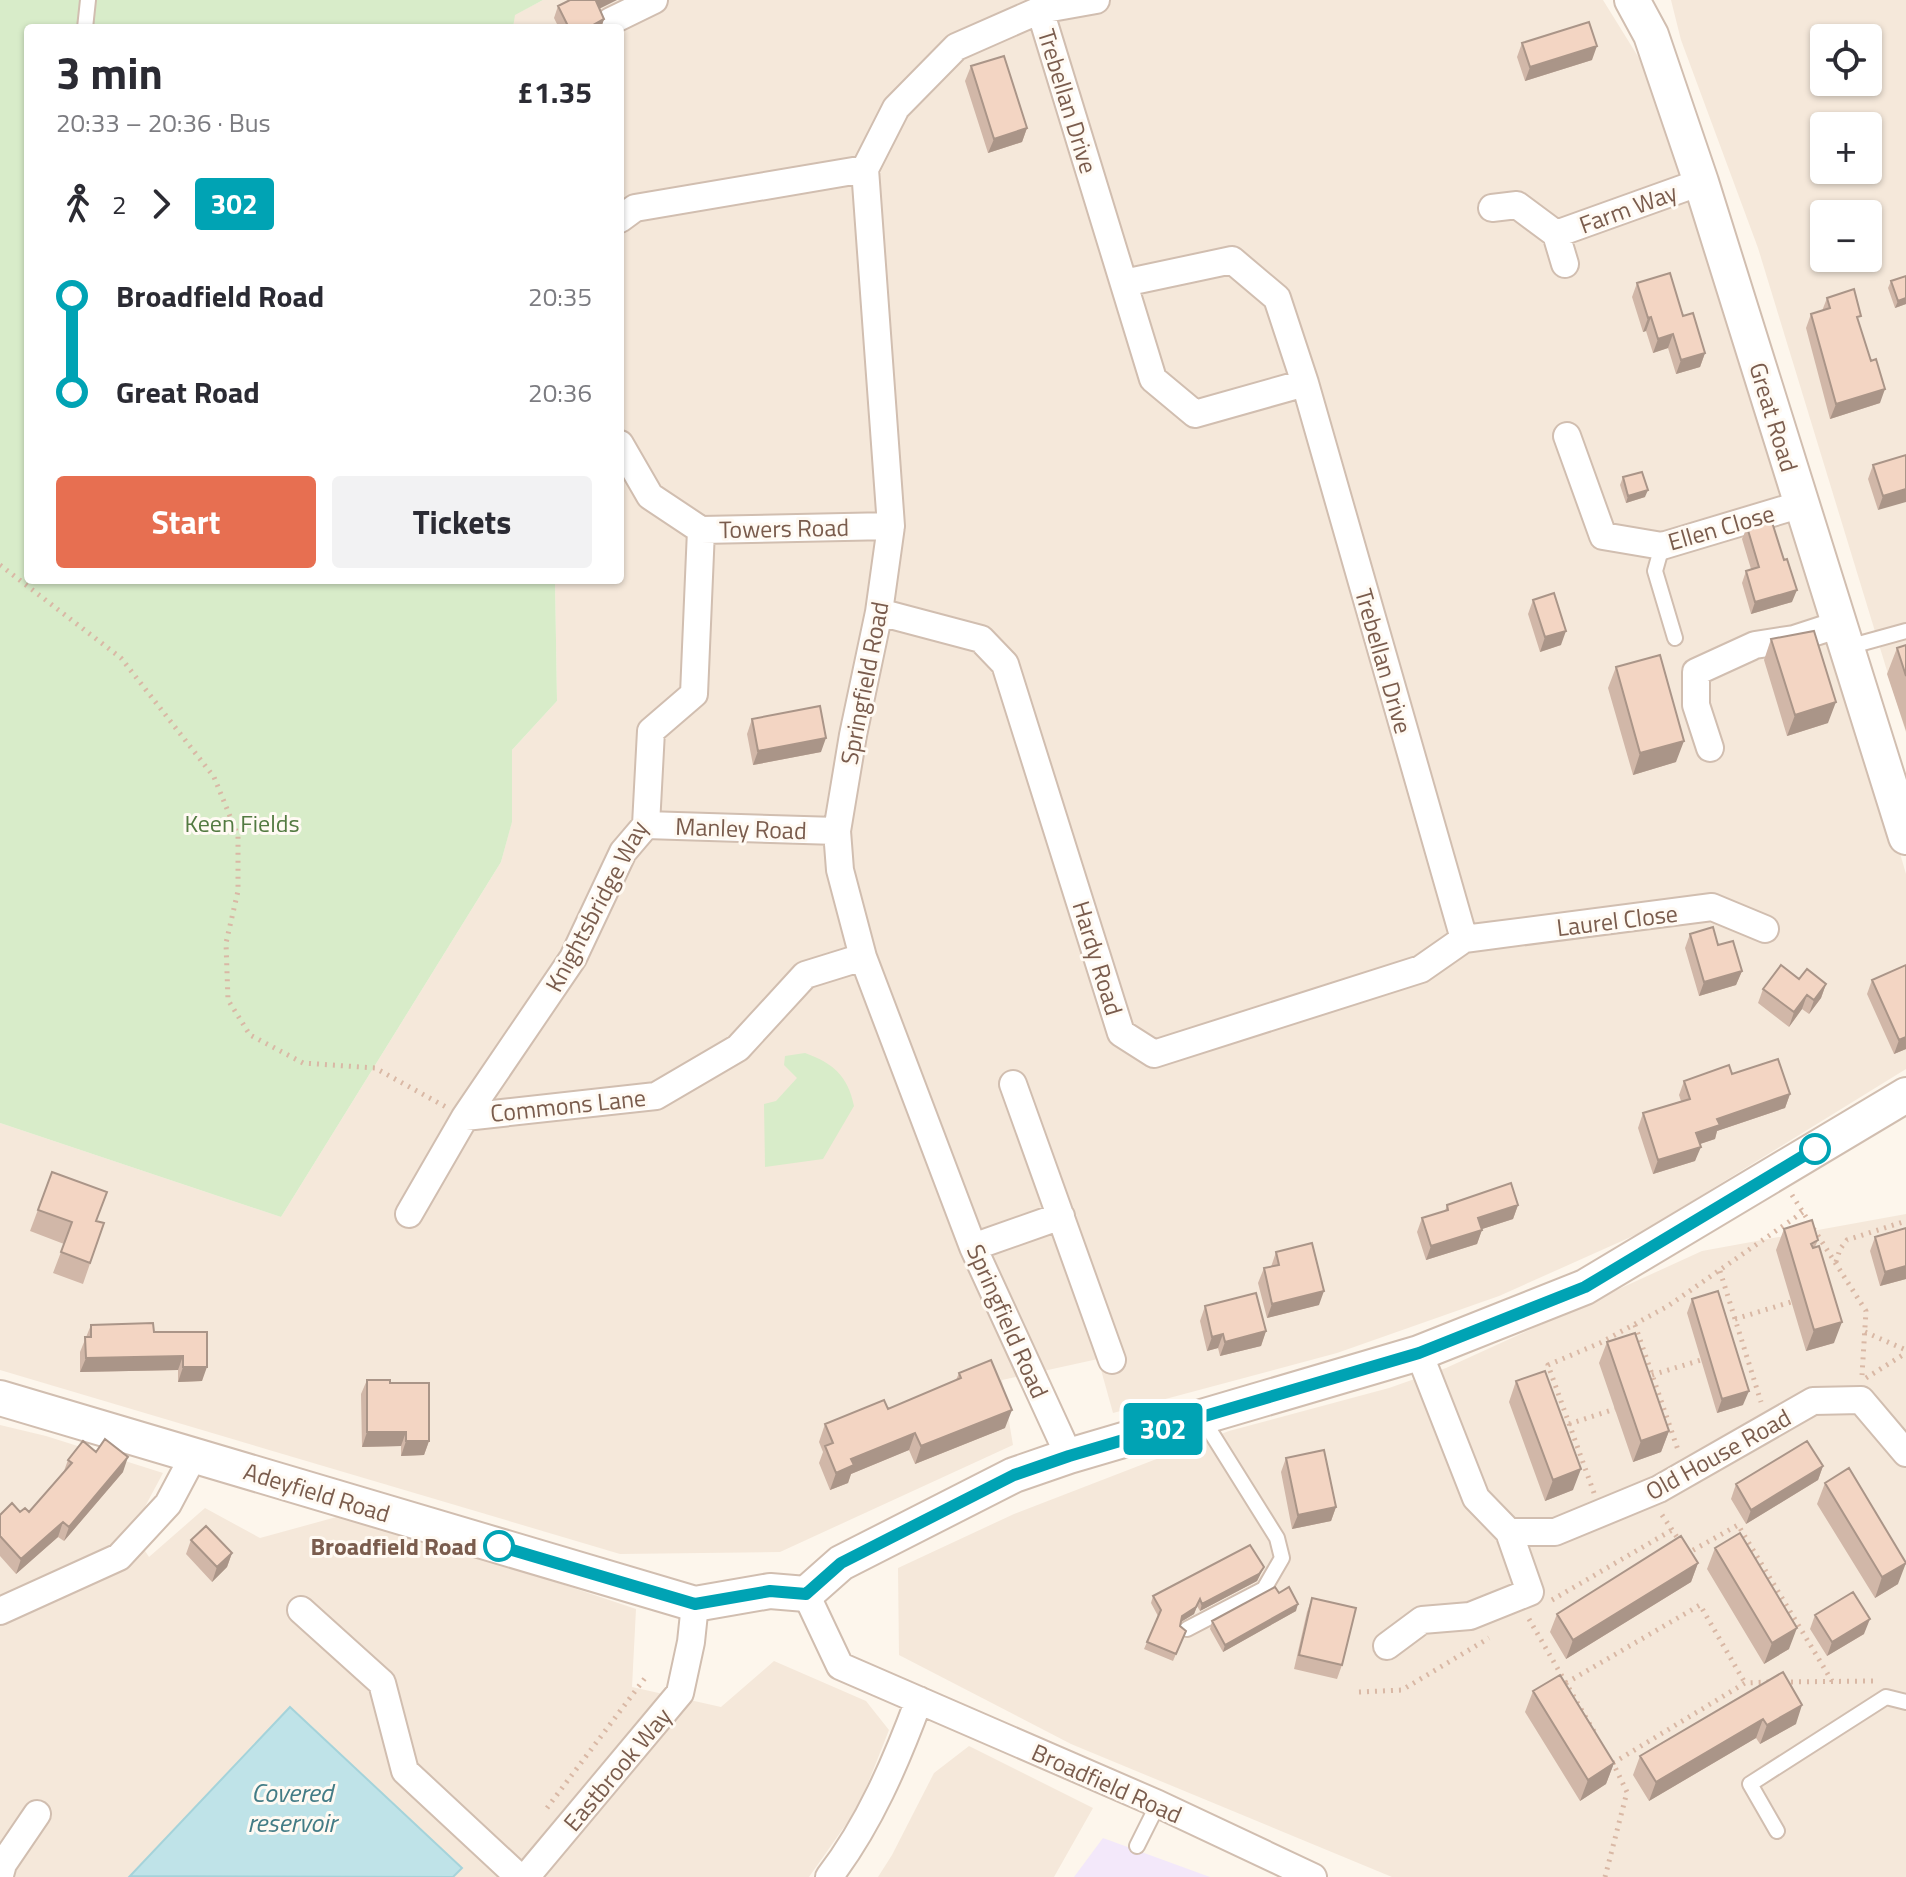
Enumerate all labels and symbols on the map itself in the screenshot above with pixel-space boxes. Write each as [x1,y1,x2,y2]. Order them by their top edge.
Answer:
street label: Trebellan Drive [1029,24,1107,178]
street label: Farm Way [1574,174,1682,242]
street label: Great Road [1740,358,1808,476]
street label: Ellen Close [1664,495,1778,559]
street label: Towers Road [719,509,849,547]
street label: Trebellan Drive [1346,584,1422,738]
street label: Springfield Road [831,598,897,768]
park label: Keen Fields [184,805,300,841]
street label: Manley Road [675,808,807,848]
street label: Knightsbridge Way [536,814,657,998]
street label: Laurel Close [1554,895,1680,945]
street label: Hardy Road [1064,896,1132,1020]
street label: Commons Lane [488,1079,648,1131]
unlabelled marker [1800,1134,1830,1164]
street label: Springfield Road [958,1238,1058,1404]
street label: Old House Road [1639,1399,1797,1509]
line badge: 302 [1117,1403,1209,1455]
street label: Adeyfield Road [239,1453,395,1531]
place label: Broadfield Road [310,1528,477,1564]
marker: Broadfield Road [484,1531,514,1561]
street label: Eastbrook Way [554,1699,680,1839]
street label: Broadfield Road [1026,1734,1188,1832]
water label: Covered reservoir [247,1773,339,1842]

